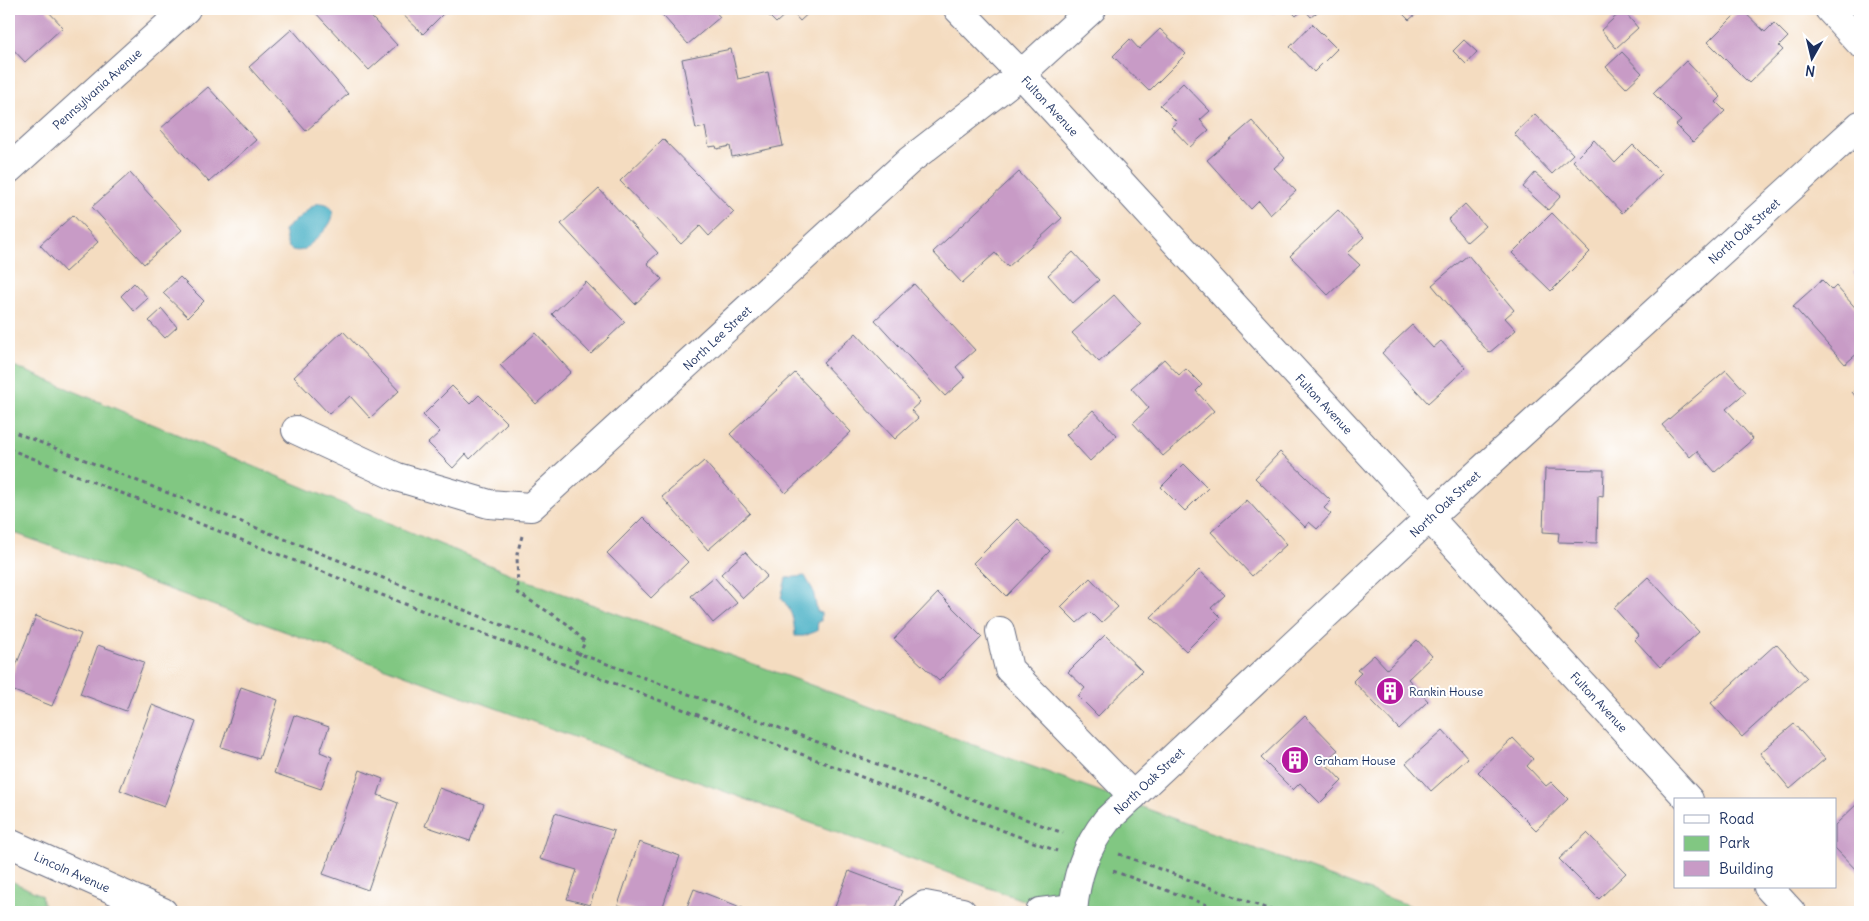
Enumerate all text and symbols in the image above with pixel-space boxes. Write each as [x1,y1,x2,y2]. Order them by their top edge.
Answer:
north arrow [1786,32,1836,82]
street label: Pennsylvania Avenue [50,45,144,133]
text: N [1804,61,1816,80]
street label: Fulton Avenue [1018,73,1082,139]
street label: North Oak Street [1705,195,1783,267]
street label: North Lee Street [680,303,754,373]
street label: Fulton Avenue [1292,371,1356,437]
street label: North Oak Street [1407,468,1483,540]
street label: Fulton Avenue [1567,669,1631,735]
building icon: Rankin House [1375,676,1405,706]
place label: Rankin House [1409,684,1483,699]
street label: North Oak Street [1111,745,1187,817]
building icon: Graham House [1280,745,1310,775]
place label: Graham House [1314,753,1396,768]
legend [1674,798,1836,888]
text: Road [1719,809,1754,828]
text: Park [1719,833,1750,852]
street label: Lincoln Avenue [32,849,112,895]
text: Building [1719,859,1774,878]

